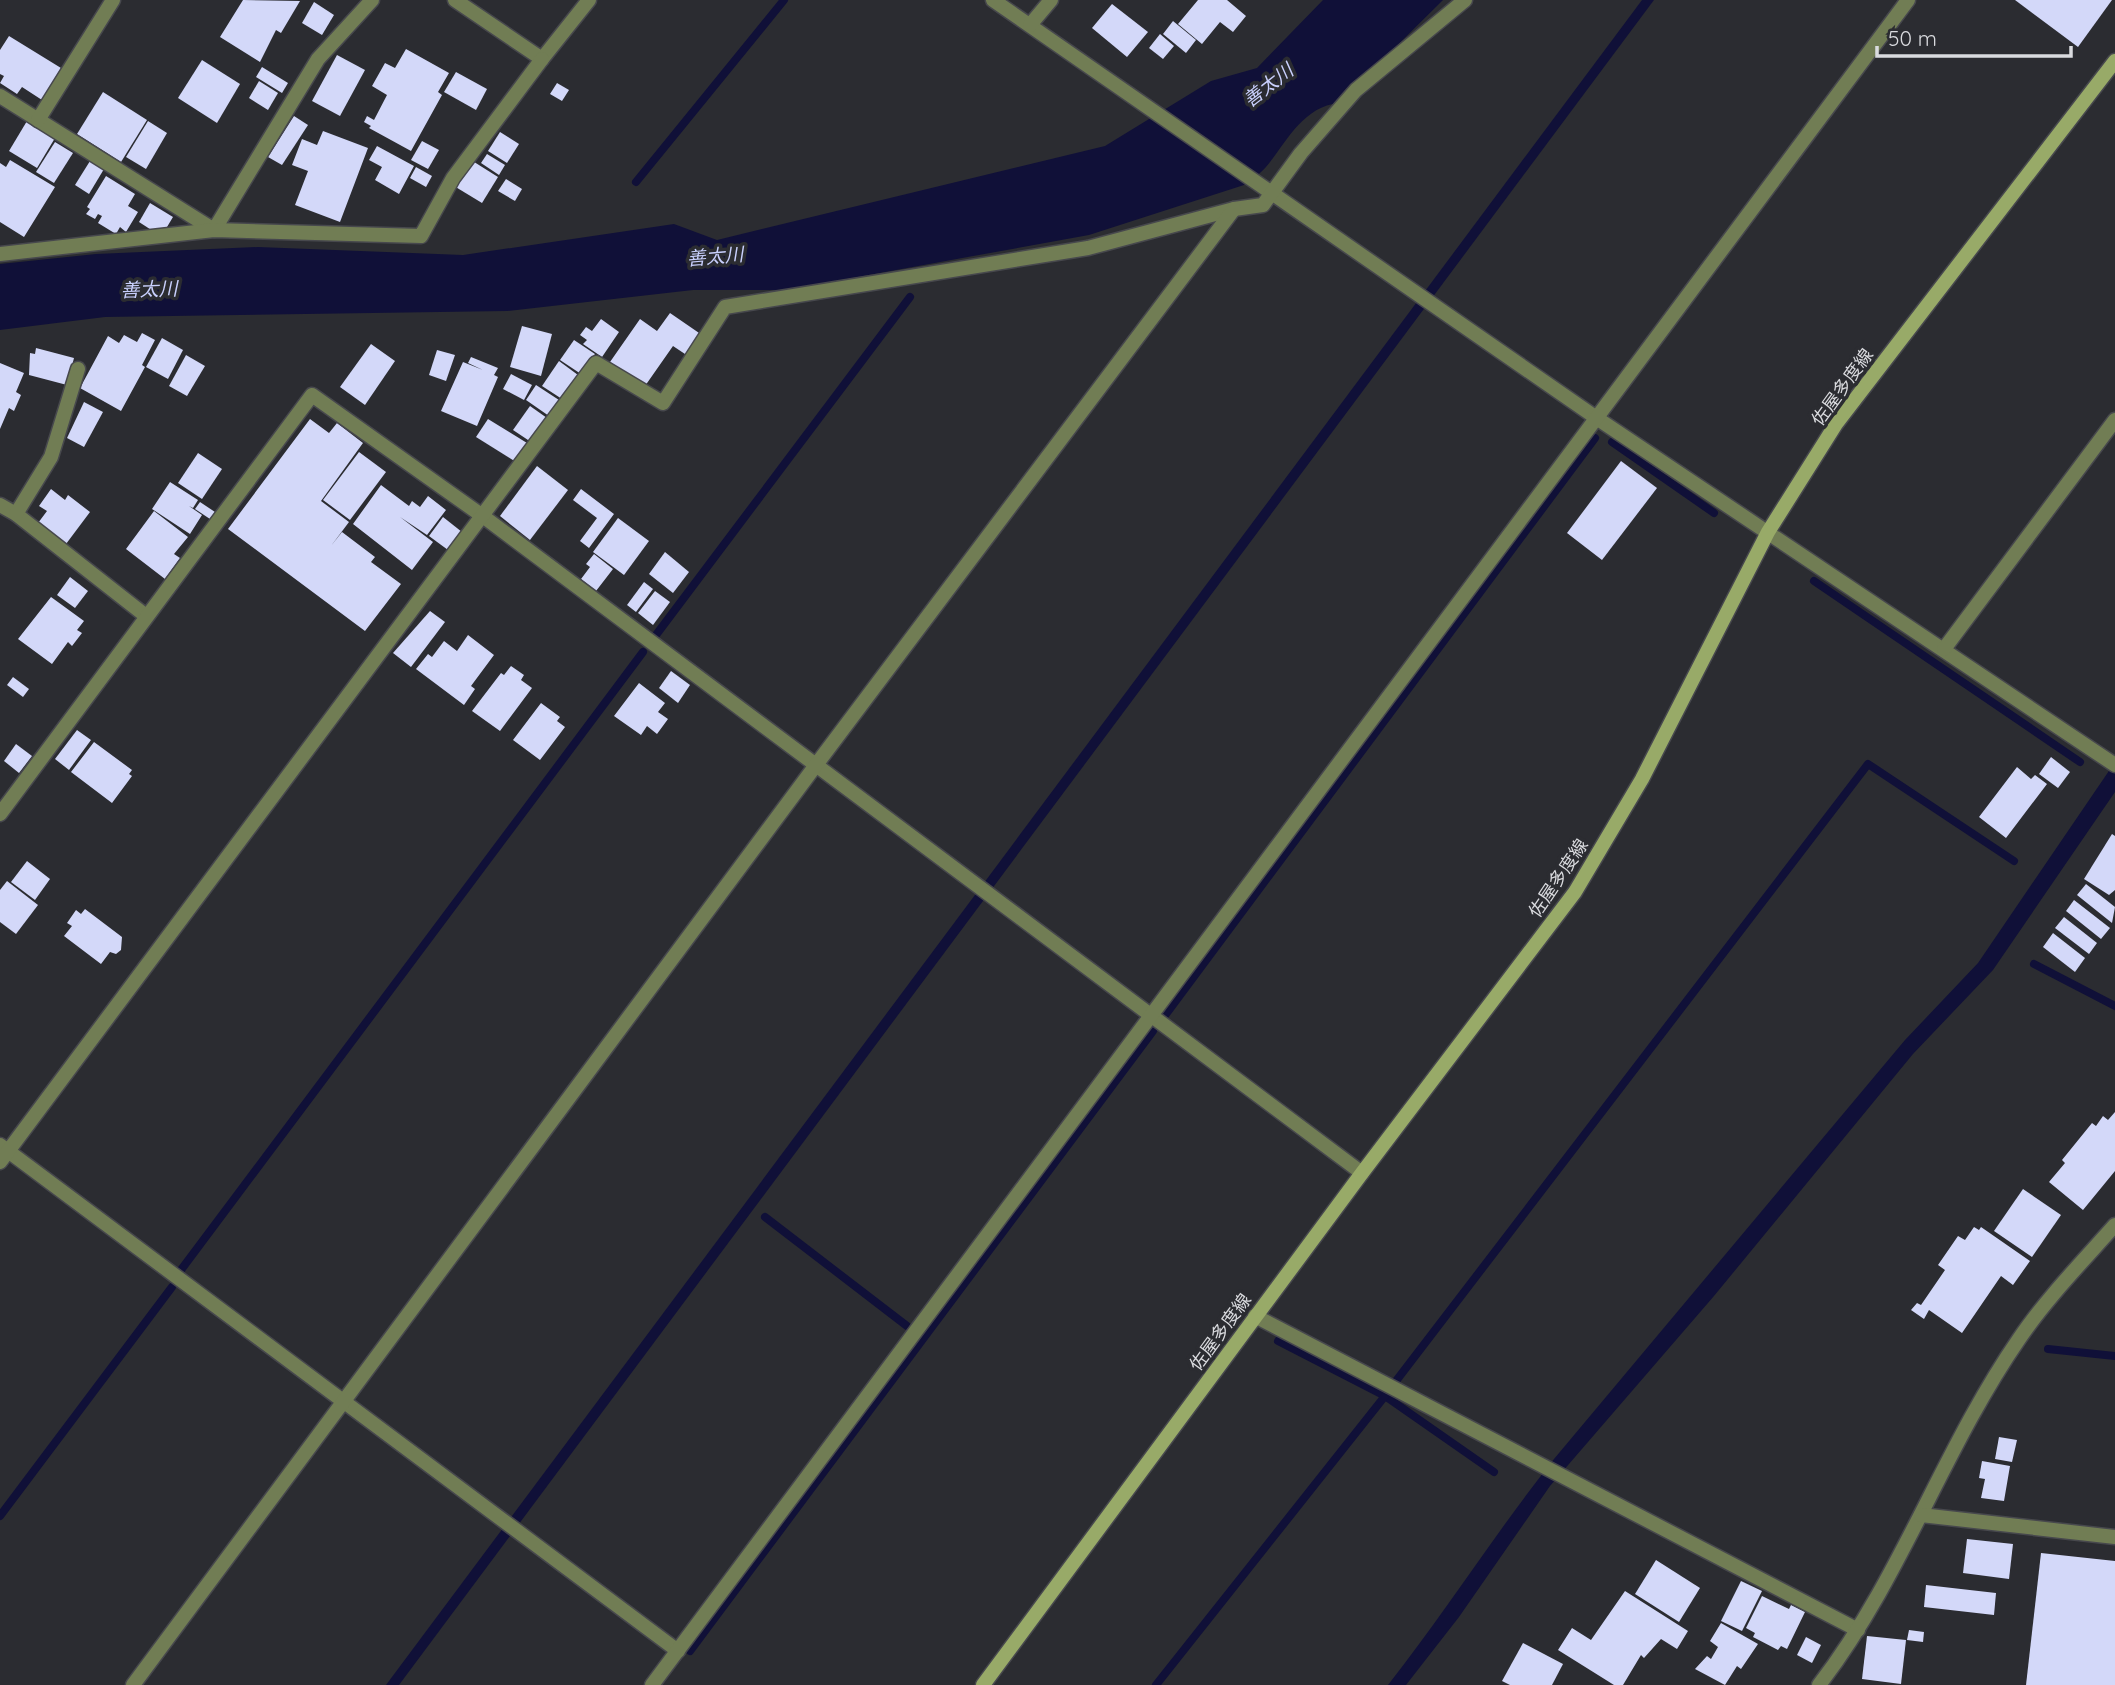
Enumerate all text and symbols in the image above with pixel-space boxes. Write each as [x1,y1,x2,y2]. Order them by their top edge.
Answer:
scale bar [1877,14,2071,58]
text: 50 m [1888,25,1937,51]
water label: 善太川 [1238,57,1299,112]
water label: 善太川 [686,241,746,270]
water label: 善太川 [120,276,180,302]
street label: 佐屋多度線 [1806,344,1878,430]
street label: 佐屋多度線 [1523,834,1593,922]
street label: 佐屋多度線 [1184,1289,1256,1375]

